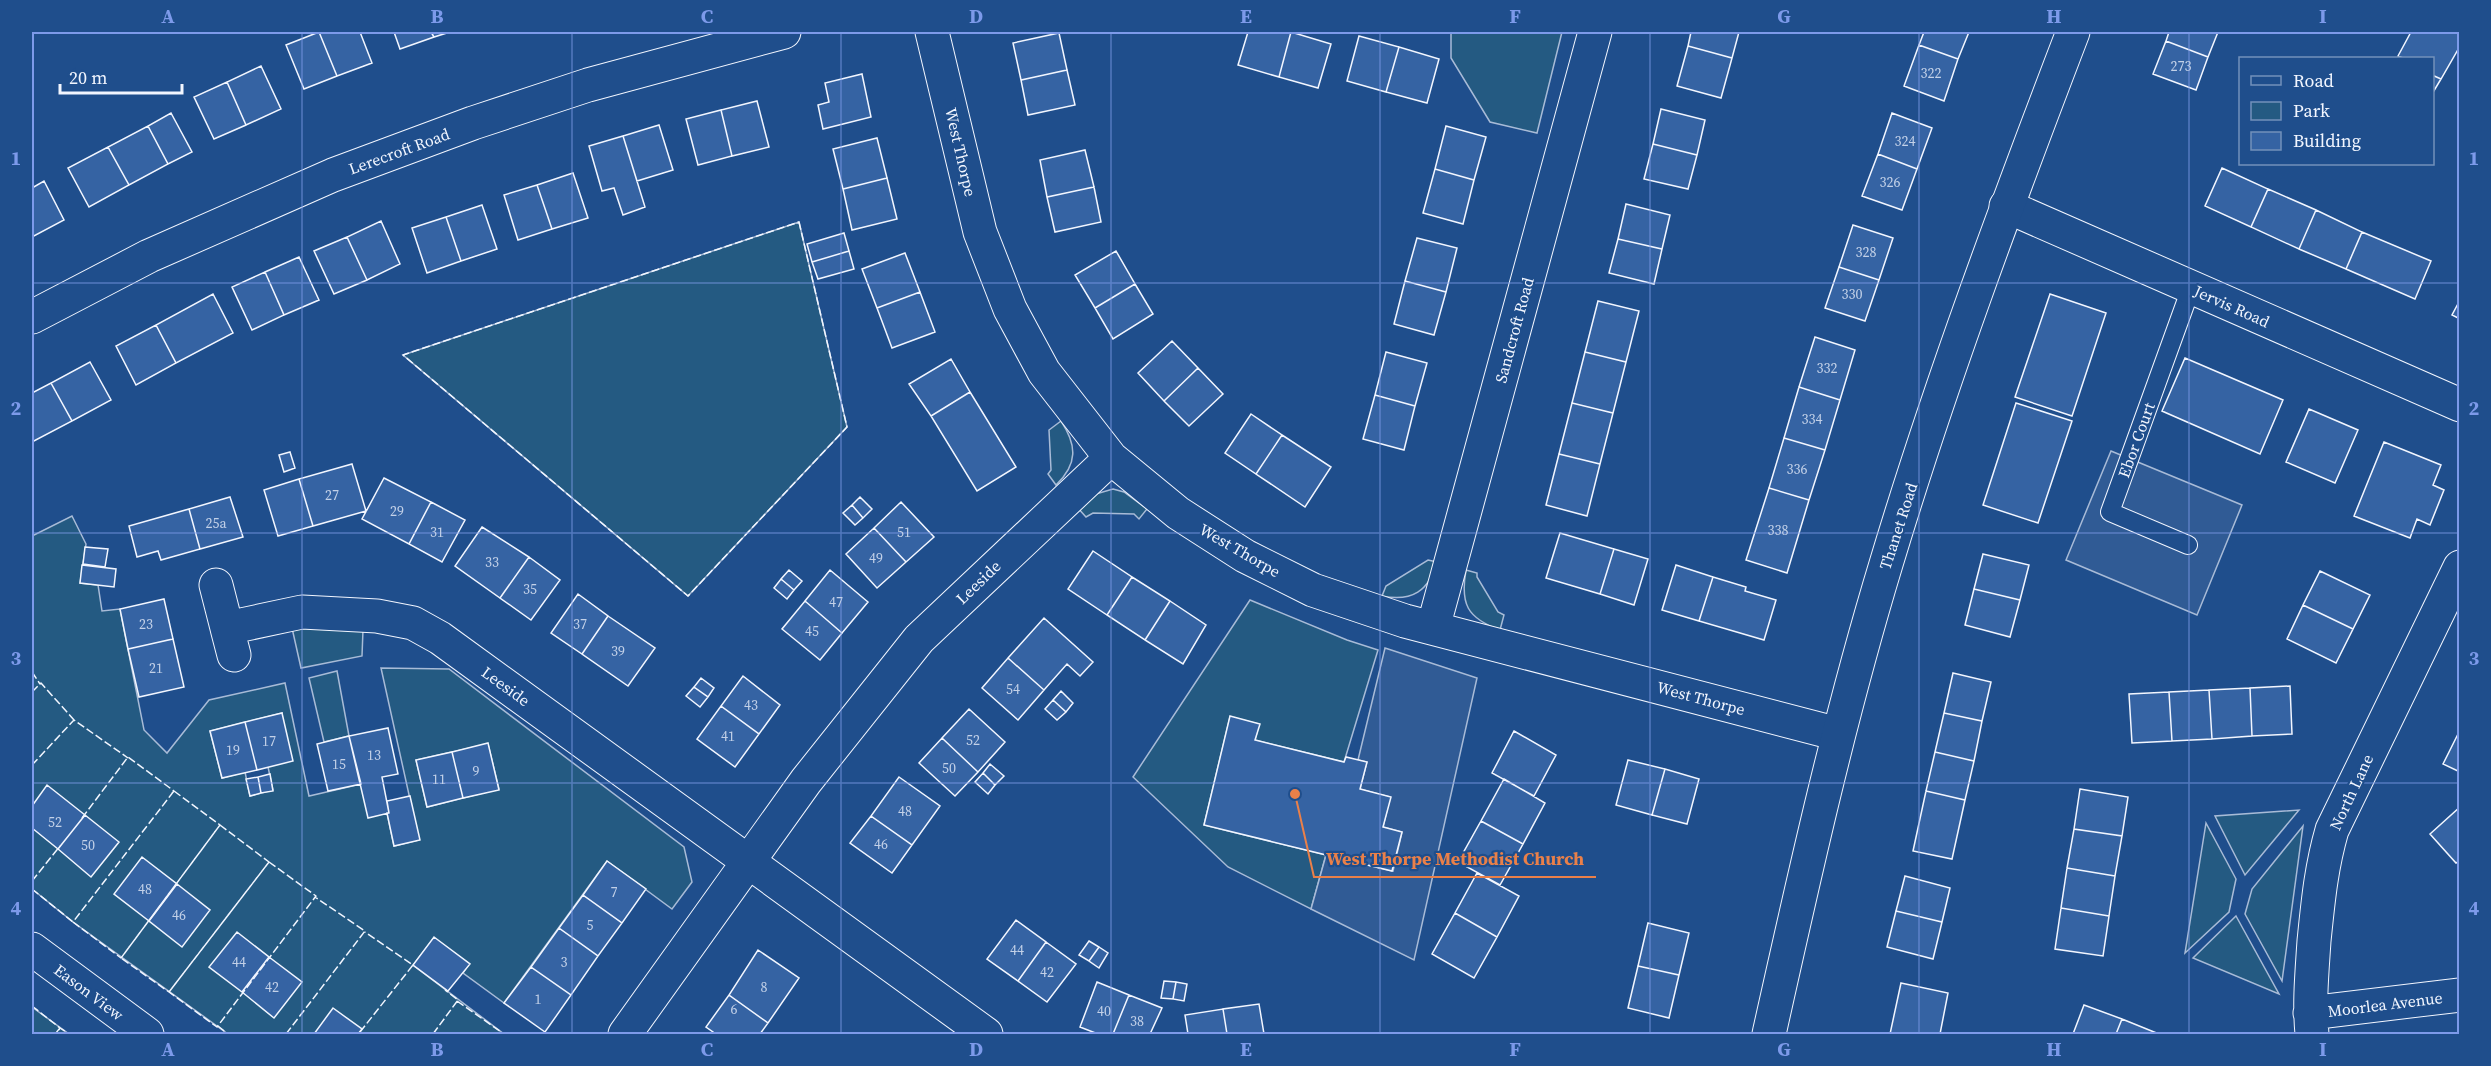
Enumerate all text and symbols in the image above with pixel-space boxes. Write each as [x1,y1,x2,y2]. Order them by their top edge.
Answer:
text: A [161,2,175,30]
text: B [430,2,444,30]
text: C [701,2,713,30]
text: D [969,2,983,30]
text: E [1240,2,1252,30]
text: F [1509,2,1521,30]
text: G [1777,2,1791,30]
text: H [2046,2,2062,30]
text: I [2319,2,2327,30]
house number: 273 [2171,56,2192,76]
scale bar [60,57,182,95]
legend [2239,57,2434,165]
house number: 322 [1921,63,1942,83]
text: 20 m [69,65,107,90]
text: Road [2293,68,2334,93]
text: Park [2293,98,2330,123]
street label: West Thorpe [940,106,982,198]
street label: Lerecroft Road [345,123,453,179]
text: Building [2293,128,2361,153]
house number: 324 [1895,131,1916,151]
text: 1 [11,144,21,172]
text: 1 [2469,144,2479,172]
house number: 326 [1880,172,1901,192]
house number: 328 [1856,242,1877,262]
street label: Sandcroft Road [1489,275,1539,385]
street label: Jervis Road [2190,279,2273,332]
house number: 330 [1842,284,1863,304]
house number: 332 [1817,358,1838,378]
text: 2 [11,394,22,422]
text: 2 [2469,394,2480,422]
street label: Ebor Court [2112,399,2160,481]
house number: 334 [1802,409,1823,429]
house number: 336 [1787,459,1808,479]
street label: Thanet Road [1874,480,1922,572]
house number: 27 [325,485,339,505]
house number: 29 [390,501,404,521]
house number: 25a [205,513,227,533]
street label: West Thorpe [1195,518,1285,582]
house number: 338 [1768,520,1789,540]
house number: 31 [430,522,444,542]
house number: 51 [897,522,911,542]
house number: 49 [869,548,883,568]
house number: 33 [485,552,499,572]
street label: Leeside [951,555,1005,609]
house number: 35 [523,579,537,599]
house number: 47 [829,592,843,612]
house number: 23 [139,614,153,634]
house number: 37 [573,614,587,634]
house number: 45 [805,621,819,641]
house number: 39 [611,641,625,661]
text: 3 [11,644,22,672]
text: 3 [2469,644,2480,672]
house number: 21 [149,658,163,678]
street label: Leeside [477,661,535,711]
street label: West Thorpe [1655,676,1747,720]
house number: 54 [1006,679,1020,699]
house number: 43 [744,695,758,715]
house number: 41 [721,726,735,746]
house number: 52 [966,730,980,750]
house number: 17 [262,731,276,751]
house number: 19 [226,740,240,760]
house number: 13 [367,745,381,765]
street label: North Lane [2324,750,2378,834]
house number: 15 [332,754,346,774]
house number: 50 [942,758,956,778]
house number: 9 [473,761,480,781]
house number: 11 [432,769,446,789]
house number: 48 [898,801,912,821]
house number: 52 [48,812,62,832]
house number: 46 [874,834,888,854]
house number: 50 [81,835,95,855]
callout: West Thorpe Methodist Church [1314,841,1596,877]
text: West Thorpe Methodist Church [1326,846,1584,871]
house number: 48 [138,879,152,899]
house number: 7 [611,882,618,902]
text: 4 [11,894,22,922]
text: 4 [2469,894,2480,922]
house number: 46 [172,905,186,925]
house number: 5 [587,915,594,935]
house number: 44 [1010,940,1024,960]
house number: 44 [232,952,246,972]
house number: 3 [561,952,568,972]
street label: Eason View [50,959,129,1026]
house number: 42 [1040,962,1054,982]
house number: 42 [265,977,279,997]
house number: 8 [761,977,768,997]
street label: Moorlea Avenue [2326,986,2444,1022]
house number: 1 [535,989,542,1009]
house number: 6 [731,999,738,1019]
house number: 40 [1097,1001,1111,1021]
house number: 38 [1130,1011,1144,1031]
text: A [161,1035,175,1063]
text: B [430,1035,444,1063]
text: C [701,1035,713,1063]
text: D [969,1035,983,1063]
text: E [1240,1035,1252,1063]
text: F [1509,1035,1521,1063]
text: G [1777,1035,1791,1063]
text: H [2046,1035,2062,1063]
text: I [2319,1035,2327,1063]

